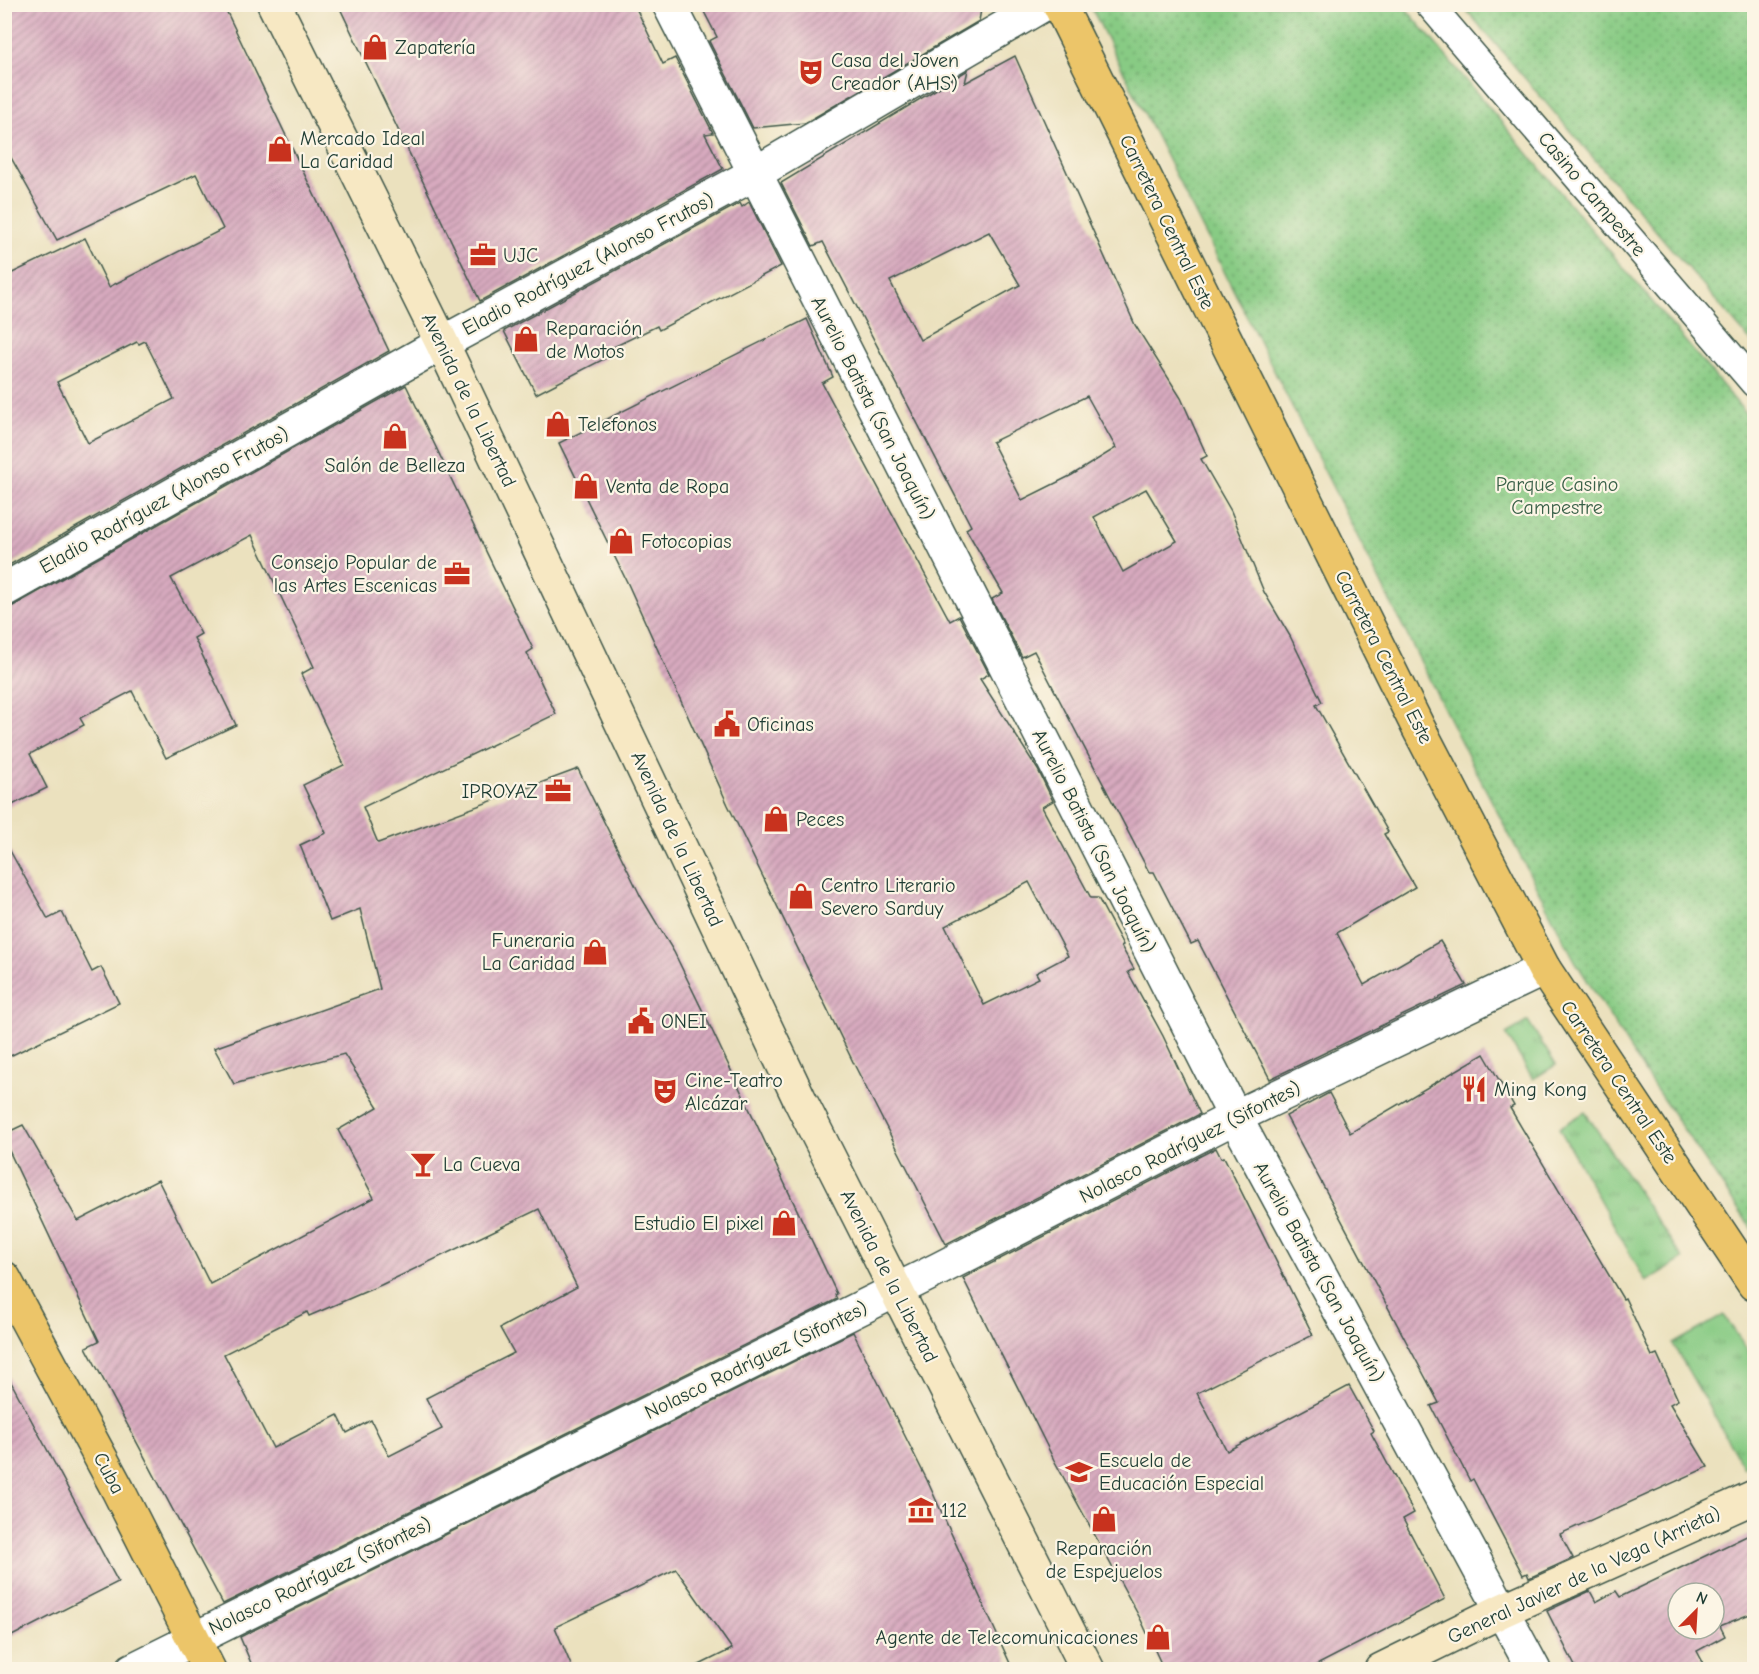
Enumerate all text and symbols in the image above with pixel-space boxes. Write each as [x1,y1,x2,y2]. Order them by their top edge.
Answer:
shop icon: Zapatería [360,32,390,62]
place label: Zapatería [395,36,476,59]
place label: Casa del Joven Creador (AHS) [831,49,959,95]
theatre icon: Casa del Joven Creador (AHS) [796,57,826,87]
place label: Mercado Ideal La Caridad [300,127,425,173]
street label: Casino Campestre [1533,127,1651,261]
street label: Carretera Central Este [1115,131,1219,313]
shop icon: Mercado Ideal La Caridad [265,134,295,164]
street label: Eladio Rodríguez (Alonso Frutos) [458,188,718,340]
office icon: UJC [468,240,498,270]
place label: UJC [503,244,538,267]
street label: Aurelio Batista (San Joaquín) [806,292,940,524]
street label: Avenida de la Libertad [417,309,521,491]
place label: Reparación de Motos [546,317,642,363]
shop icon: Reparación de Motos [511,324,541,354]
shop icon: Telefonos [543,409,573,439]
place label: Telefonos [578,413,657,436]
shop icon: Salón de Belleza [380,421,410,451]
street label: Eladio Rodríguez (Alonso Frutos) [35,422,293,578]
place label: Salón de Belleza [324,454,466,477]
shop icon: Venta de Ropa [571,471,601,501]
park label: Parque Casino Campestre [1496,473,1618,519]
place label: Venta de Ropa [606,475,729,498]
shop icon: Fotocopias [606,526,636,556]
place label: Fotocopias [641,530,732,553]
place label: Consejo Popular de las Artes Escenicas [271,551,437,597]
office icon: Consejo Popular de las Artes Escenicas [442,559,472,589]
street label: Carretera Central Este [1330,567,1438,747]
public building icon: Oficinas [712,709,742,739]
place label: Oficinas [747,713,814,736]
street label: Aurelio Batista (San Joaquín) [1027,725,1161,957]
street label: Avenida de la Libertad [626,748,728,930]
office icon: IPROYAZ [543,776,573,806]
place label: IPROYAZ [462,780,538,803]
shop icon: Peces [761,804,791,834]
place label: Peces [796,808,844,831]
place label: Centro Literario Severo Sarduy [821,874,956,920]
shop icon: Centro Literario Severo Sarduy [786,881,816,911]
place label: Funeraria La Caridad [482,929,575,975]
shop icon: Funeraria La Caridad [580,937,610,967]
street label: Carretera Central Este [1556,996,1682,1168]
public building icon: ONEI [626,1006,656,1036]
place label: ONEI [661,1010,707,1033]
place label: Cine-Teatro Alcázar [685,1069,783,1115]
restaurant icon: Ming Kong [1459,1074,1489,1104]
theatre icon: Cine-Teatro Alcázar [650,1076,680,1106]
street label: Nolasco Rodríguez (Sifontes) [1076,1076,1304,1208]
place label: Ming Kong [1494,1078,1587,1101]
bar icon: La Cueva [408,1149,438,1179]
place label: La Cueva [443,1153,520,1176]
street label: Aurelio Batista (San Joaquín) [1249,1158,1389,1386]
street label: Avenida de la Libertad [835,1186,943,1366]
shop icon: Estudio El pixel [769,1208,799,1238]
place label: Estudio El pixel [634,1212,764,1235]
street label: Nolasco Rodríguez (Sifontes) [641,1296,871,1424]
street label: Cuba [89,1448,129,1498]
place label: Escuela de Educación Especial [1099,1449,1264,1495]
school or university icon: Escuela de Educación Especial [1064,1457,1094,1487]
museum icon: 112 [906,1495,936,1525]
place label: 112 [941,1499,967,1522]
street label: General Javier de la Vega (Arrieta) [1444,1501,1724,1649]
shop icon: Reparación de Espejuelos [1089,1504,1119,1534]
street label: Nolasco Rodríguez (Sifontes) [205,1512,435,1640]
place label: Reparación de Espejuelos [1046,1537,1162,1583]
north arrow [1666,1581,1726,1641]
text: N [1693,1588,1710,1609]
shop icon: Agente de Telecomunicaciones [1143,1622,1173,1652]
place label: Agente de Telecomunicaciones [876,1626,1138,1649]

